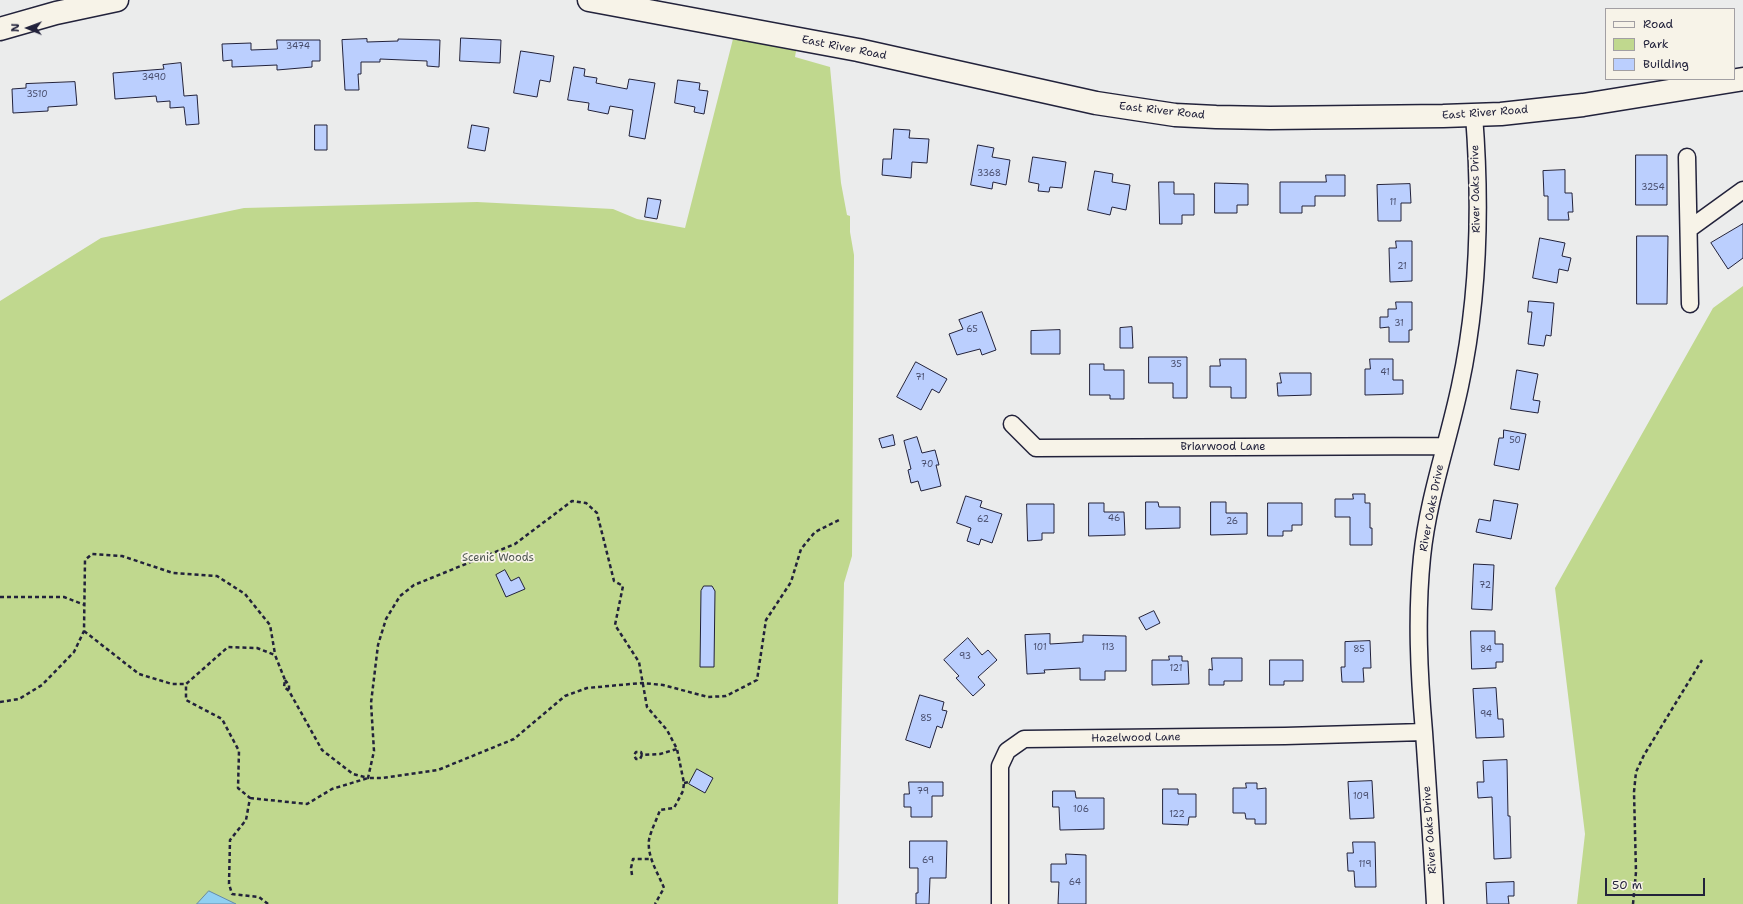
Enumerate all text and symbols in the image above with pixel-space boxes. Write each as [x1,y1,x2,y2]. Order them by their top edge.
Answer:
north arrow [8,8,48,48]
legend [1605,8,1735,80]
text: Road [1643,16,1673,32]
text: N [8,23,23,32]
street label: East River Road [800,33,888,63]
text: Park [1643,36,1669,52]
house number: 3474 [286,42,310,52]
text: Building [1643,56,1689,72]
house number: 3490 [142,73,166,83]
house number: 3510 [27,90,47,100]
street label: East River Road [1118,100,1206,122]
street label: East River Road [1442,103,1528,123]
street label: River Oaks Drive [1469,145,1483,233]
house number: 3368 [977,169,1001,179]
house number: 3254 [1641,183,1665,193]
house number: 11 [1389,198,1397,208]
house number: 21 [1397,262,1407,272]
house number: 31 [1394,319,1404,329]
house number: 65 [966,325,978,335]
house number: 35 [1170,360,1182,370]
house number: 41 [1380,368,1390,378]
house number: 71 [915,373,925,383]
house number: 50 [1509,436,1521,446]
street label: Briarwood Lane [1180,440,1266,454]
house number: 70 [921,460,933,470]
street label: River Oaks Drive [1417,463,1447,553]
house number: 46 [1108,514,1120,524]
house number: 62 [977,515,989,525]
house number: 26 [1226,517,1238,527]
park label: Scenic Woods [462,551,534,565]
house number: 72 [1479,581,1491,591]
house number: 101 [1033,643,1047,653]
house number: 113 [1101,643,1115,653]
house number: 85 [1353,645,1365,655]
house number: 84 [1480,645,1492,655]
house number: 93 [959,652,971,662]
house number: 121 [1170,664,1182,674]
house number: 94 [1480,710,1492,720]
house number: 85 [920,714,932,724]
street label: Hazelwood Lane [1091,731,1181,745]
street label: River Oaks Drive [1420,785,1440,875]
house number: 79 [917,787,929,797]
house number: 109 [1353,792,1369,802]
house number: 106 [1073,805,1089,815]
house number: 122 [1169,810,1185,820]
house number: 69 [922,856,934,866]
house number: 119 [1358,860,1372,870]
scale bar [1607,870,1707,896]
text: 50 m [1612,877,1642,893]
house number: 64 [1069,878,1081,888]

